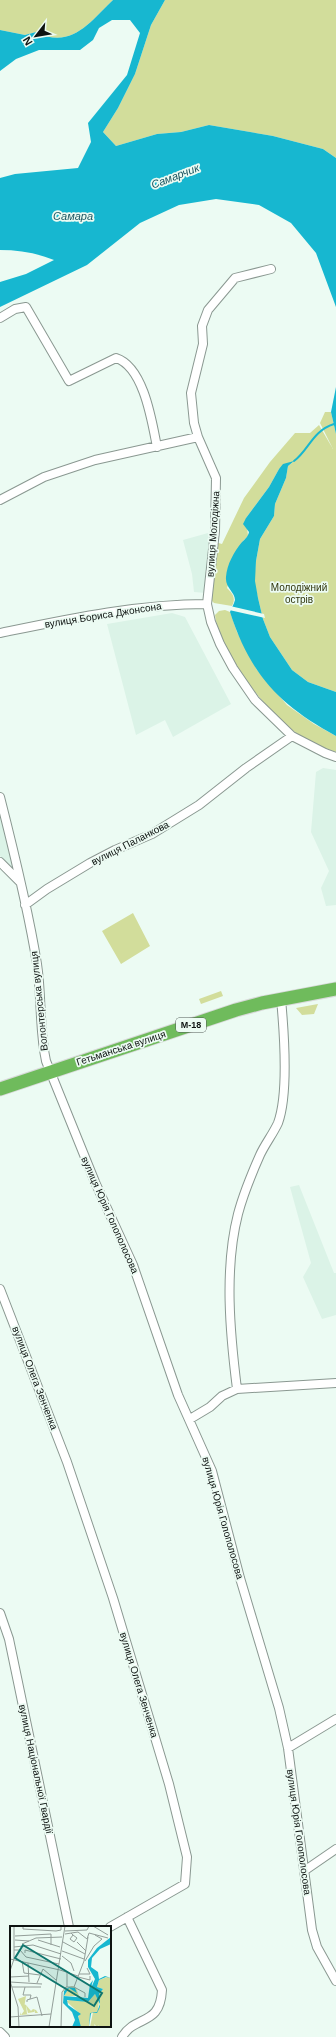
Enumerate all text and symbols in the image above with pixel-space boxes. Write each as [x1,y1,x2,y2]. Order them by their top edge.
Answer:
north arrow [16,16,56,56]
text: N [20,35,35,48]
water label: Самарчик [149,161,201,191]
water label: Самара [53,210,93,222]
street label: вулиця Молодіжна [205,490,222,577]
park label: Молодіжний острів [271,582,327,605]
street label: вулиця Бориса Джонсона [44,600,163,630]
street label: вулиця Паланкова [89,818,171,867]
street label: Волонтерська вулиця [28,951,50,1051]
road number: М-18 [176,1018,206,1032]
street label: Гетьманська вулиця [75,1028,167,1068]
street label: вулиця Юрія Голополосова [79,1155,141,1275]
street label: вулиця Олега Зенченка [10,1325,60,1432]
street label: вулиця Юрія Голополосова [200,1456,246,1581]
street label: вулиця Олега Зенченка [118,1631,160,1739]
street label: вулиця Національної Гвардії [17,1703,55,1835]
street label: вулиця Юрія Голополосова [285,1769,313,1896]
inset map [10,1926,111,2027]

